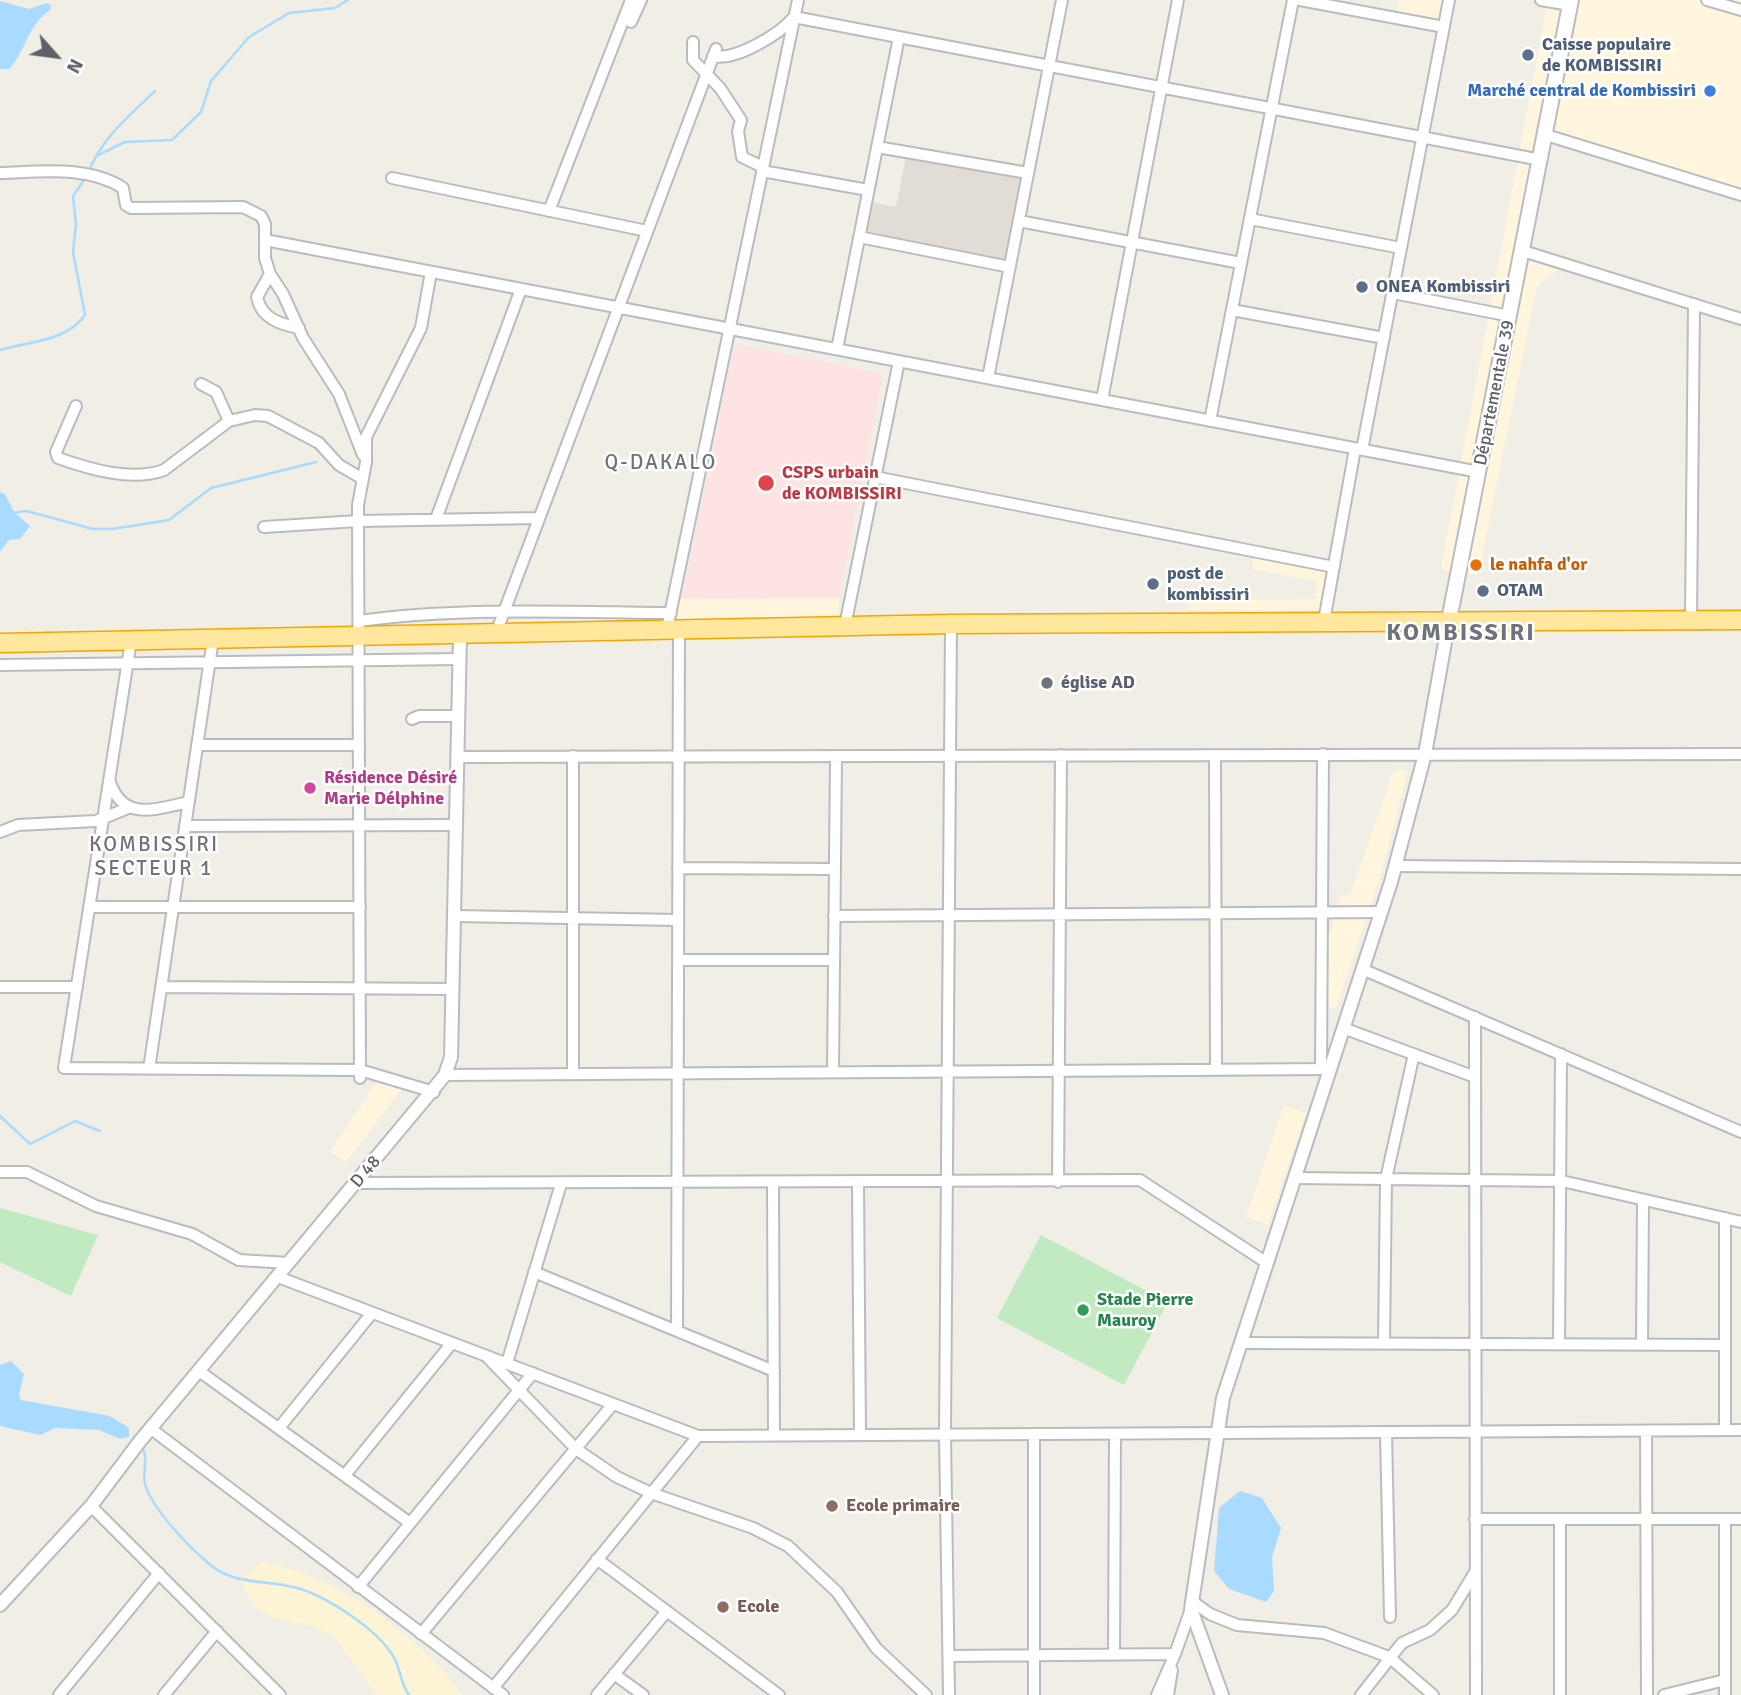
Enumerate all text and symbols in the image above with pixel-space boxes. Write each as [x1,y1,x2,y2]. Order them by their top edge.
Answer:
north arrow [21,21,91,91]
place label: Caisse populaire de KOMBISSIRI [1542,34,1671,76]
marker: Caisse populaire de KOMBISSIRI [1520,47,1536,63]
text: N [61,54,88,77]
place label: Marché central de Kombissiri [1467,80,1696,102]
marker: Marché central de Kombissiri [1702,83,1718,99]
place label: ONEA Kombissiri [1376,276,1510,298]
marker: ONEA Kombissiri [1354,279,1370,295]
street label: Départementale 39 [1470,318,1520,468]
district label: Q-DAKALO [606,450,716,476]
place label: CSPS urbain de KOMBISSIRI [782,462,902,504]
marker: CSPS urbain de KOMBISSIRI [756,473,776,493]
place label: le nahfa d'or [1490,554,1587,576]
marker: le nahfa d'or [1468,557,1484,573]
place label: post de kombissiri [1167,563,1249,606]
marker: post de kombissiri [1145,576,1161,592]
place label: OTAM [1497,580,1543,602]
marker: OTAM [1475,583,1491,599]
district label: KOMBISSIRI [1387,620,1535,648]
place label: église AD [1061,672,1135,694]
marker: église AD [1039,675,1055,691]
place label: Résidence Désiré Marie Délphine [324,767,457,810]
marker: Résidence Désiré Marie Délphine [302,780,318,796]
district label: KOMBISSIRI SECTEUR 1 [90,832,218,882]
street label: D 48 [346,1152,386,1192]
place label: Stade Pierre Mauroy [1097,1289,1193,1332]
marker: Stade Pierre Mauroy [1075,1302,1091,1318]
place label: Ecole primaire [846,1495,960,1517]
marker: Ecole primaire [824,1498,840,1514]
place label: Ecole [737,1596,779,1618]
marker: Ecole [715,1599,731,1615]

